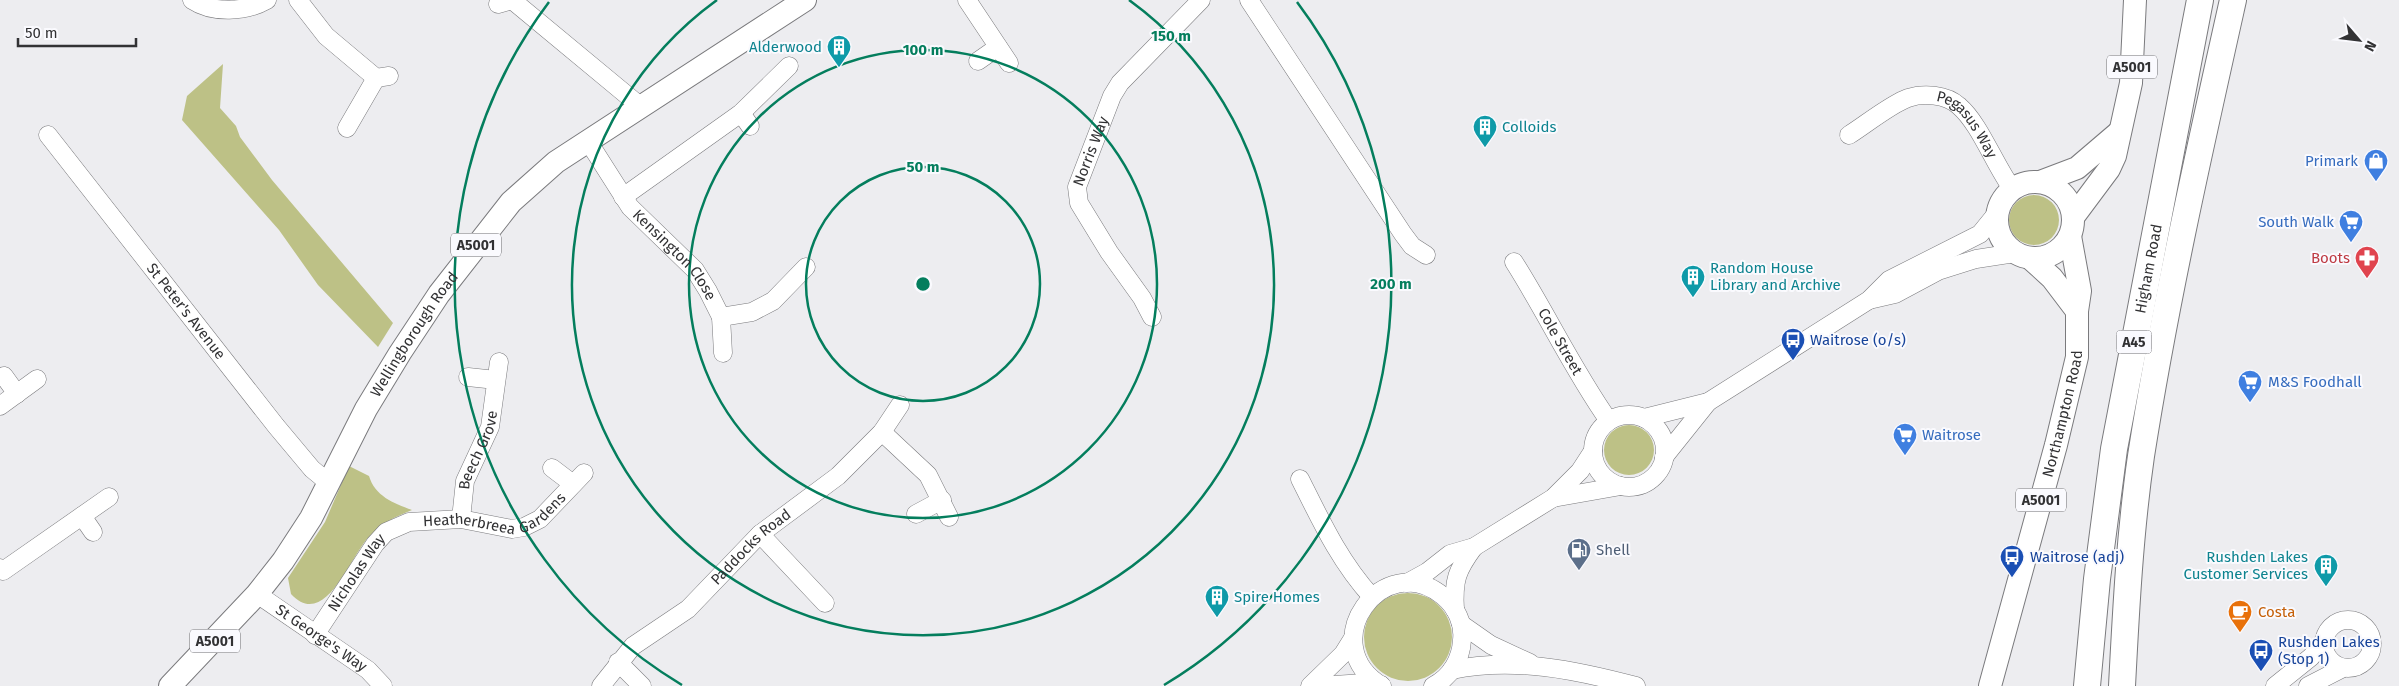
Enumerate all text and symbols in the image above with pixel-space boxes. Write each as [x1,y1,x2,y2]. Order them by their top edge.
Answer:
scale bar [18,15,135,47]
north arrow [2334,15,2384,65]
text: 50 m [25,24,58,42]
text: 150 m [1151,27,1191,45]
building icon: Alderwood [826,34,852,68]
place label: Alderwood [749,38,822,56]
text: N [2360,38,2380,54]
text: 100 m [903,41,943,59]
road number: A5001 [2107,56,2157,78]
street label: Pegasus Way [1935,87,2001,162]
street label: Norris Way [1069,113,1113,189]
building icon: Colloids [1472,114,1498,148]
place label: Colloids [1502,118,1557,136]
shop icon: Primark [2363,148,2389,182]
place label: Primark [2305,152,2358,170]
text: 50 m [906,158,940,176]
street label: Kensington Close [629,206,720,303]
supermarket icon: South Walk [2338,209,2364,243]
place label: South Walk [2258,213,2334,231]
street label: Higham Road [2131,223,2166,315]
road number: A5001 [451,234,501,256]
pharmacy icon: Boots [2354,245,2380,279]
place label: Boots [2311,249,2350,267]
place label: Random House Library and Archive [1710,259,1841,294]
street label: St Peter's Avenue [143,260,229,363]
building icon: Random House Library and Archive [1680,264,1706,298]
street label: Wellingborough Road [367,268,462,400]
centre of rings [914,275,932,293]
text: 200 m [1370,275,1412,293]
street label: Cole Street [1534,305,1587,379]
bus stop icon: Waitrose (o/s) [1780,327,1806,361]
place label: Waitrose (o/s) [1810,331,1906,349]
road number: A45 [2116,331,2152,354]
street label: Northampton Road [2039,350,2086,479]
supermarket icon: M&S Foodhall [2237,369,2263,403]
place label: M&S Foodhall [2268,373,2362,391]
street label: Beech Grove [455,409,501,490]
supermarket icon: Waitrose [1892,422,1918,456]
place label: Waitrose [1922,426,1981,444]
road number: A5001 [2016,488,2066,512]
street label: Heatherbreea Gardens [422,489,569,538]
street label: Paddocks Road [707,505,794,589]
street label: Nicholas Way [324,529,389,615]
fuel station icon: Shell [1566,537,1592,571]
place label: Shell [1596,541,1631,559]
bus stop icon: Waitrose (adj) [1999,544,2025,578]
place label: Waitrose (adj) [2030,548,2124,566]
place label: Rushden Lakes Customer Services [2184,548,2308,583]
building icon: Rushden Lakes Customer Services [2313,553,2339,587]
building icon: Spire Homes [1204,584,1230,618]
place label: Spire Homes [1234,588,1320,606]
cafe icon: Costa [2227,599,2253,633]
street label: St George's Way [272,601,371,676]
place label: Costa [2258,603,2295,621]
road number: A5001 [190,630,240,652]
place label: Rushden Lakes (Stop 1) [2278,633,2380,668]
bus stop icon: Rushden Lakes (Stop 1) [2248,638,2274,672]

